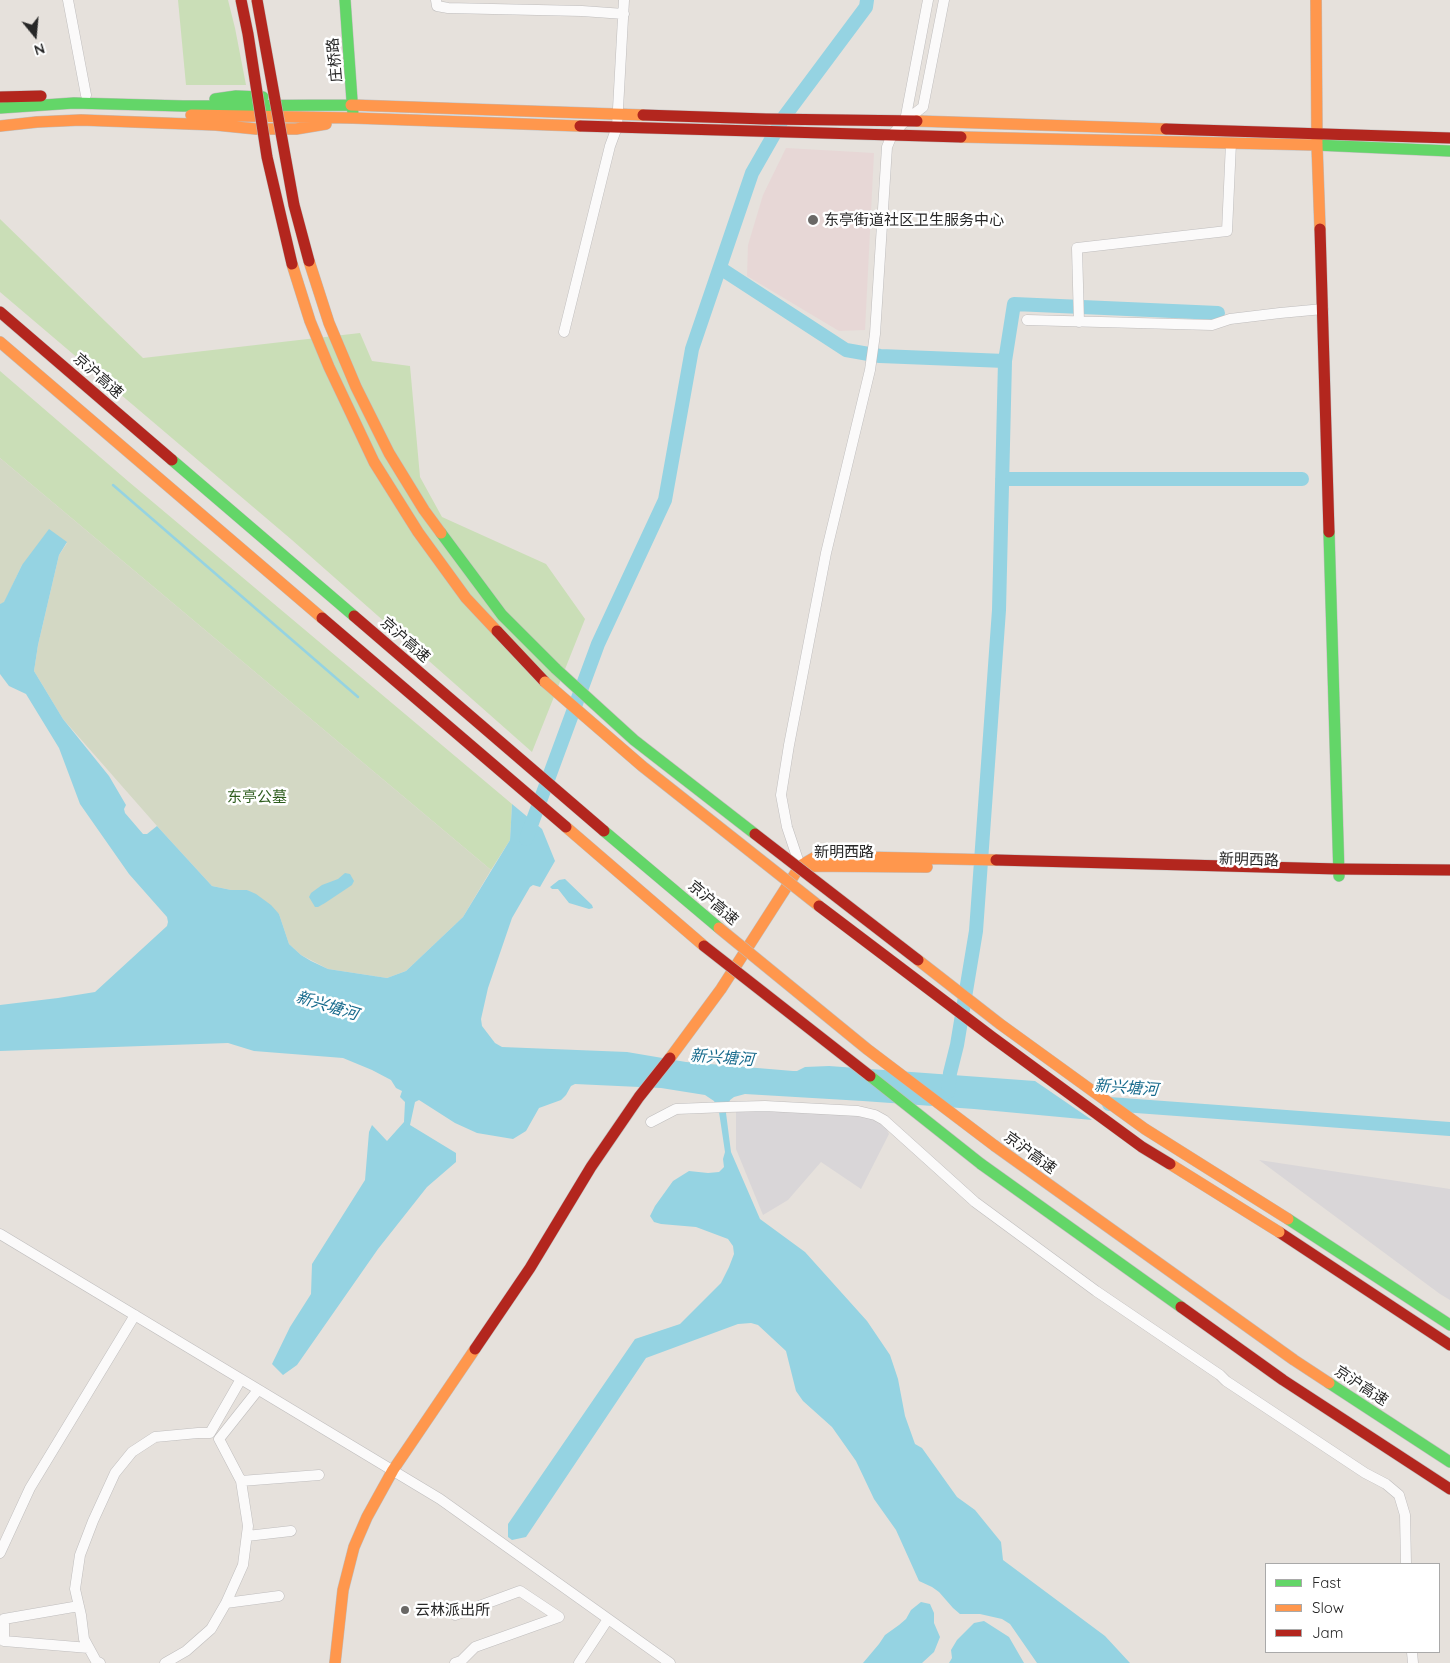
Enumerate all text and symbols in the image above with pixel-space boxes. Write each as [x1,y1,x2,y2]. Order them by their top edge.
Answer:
north arrow [10,10,60,60]
street label: 庄桥路 [324,37,346,83]
text: N [32,39,47,59]
place label: 东亭街道社区卫生服务中心 [824,211,1004,229]
marker: 东亭街道社区卫生服务中心 [806,213,820,227]
street label: 京沪高速 [69,350,127,402]
street label: 京沪高速 [376,614,434,666]
park label: 东亭公墓 [227,788,287,806]
street label: 新明西路 [814,843,874,861]
street label: 新明西路 [1219,850,1279,870]
street label: 京沪高速 [684,877,742,929]
water label: 新兴塘河 [294,987,360,1025]
water label: 新兴塘河 [689,1046,755,1070]
water label: 新兴塘河 [1093,1076,1159,1100]
street label: 京沪高速 [1000,1128,1060,1178]
street label: 京沪高速 [1331,1362,1391,1410]
legend [1265,1563,1440,1653]
text: Fast [1312,1573,1341,1592]
text: Slow [1312,1598,1344,1617]
place label: 云林派出所 [415,1601,490,1619]
marker: 云林派出所 [399,1604,411,1616]
text: Jam [1312,1623,1343,1642]

